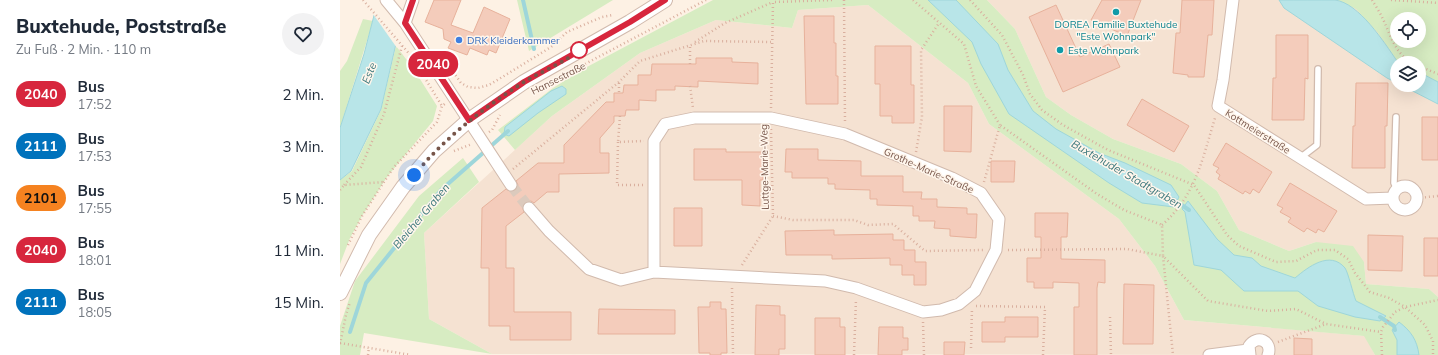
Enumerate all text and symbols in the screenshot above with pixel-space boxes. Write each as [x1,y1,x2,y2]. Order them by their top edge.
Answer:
marker: DOREA Familie Buxtehude "Este Wohnpark" [1111,7,1121,17]
map controls [1390,12,1426,92]
button: locate [1390,12,1426,48]
button: heart [282,13,324,55]
text: Buxtehude, Poststraße [16,14,226,38]
place label: DOREA Familie Buxtehude "Este Wohnpark" [1054,18,1178,43]
place label: DRK Kleiderkammer [467,34,560,47]
marker: DRK Kleiderkammer [454,35,464,45]
text: Zu Fuß · 2 Min. · 110 m [16,41,151,57]
unlabelled marker [570,41,588,59]
place label: Este Wohnpark [1068,44,1140,57]
marker: Este Wohnpark [1055,45,1065,55]
line badge: 2040 [405,51,461,77]
text: 2040 [416,55,450,73]
button: layers [1390,56,1426,92]
street label: Hansestraße [529,59,588,98]
water label: Este [358,60,380,86]
text: Bus [78,77,104,96]
text: 2040 [24,85,58,103]
text: 2 Min. [282,85,324,104]
text: 17:52 [78,96,112,112]
street label: Kottmeierstraße [1223,106,1293,157]
street label: Luttge-Marie-Weg [757,124,772,210]
text: Bus [78,129,104,148]
text: 2111 [24,137,58,155]
text: 3 Min. [282,137,324,156]
water label: Buxtehuder Stadtgraben [1069,137,1185,211]
street label: Grothe-Marie-Straße [882,145,976,196]
text: 17:53 [78,148,112,164]
your location [404,165,424,185]
water label: Bleicher Graben [390,180,452,252]
text: Bus [78,181,104,200]
text: 2101 [24,189,58,207]
text: 5 Min. [282,189,324,208]
text: 17:55 [78,200,112,216]
text: Bus [78,233,104,252]
text: 2040 [24,241,58,259]
text: 11 Min. [273,241,324,260]
text: 18:01 [78,252,112,268]
text: Bus [78,285,104,304]
text: 2111 [24,293,58,311]
text: 15 Min. [273,293,324,312]
text: 18:05 [78,304,112,320]

